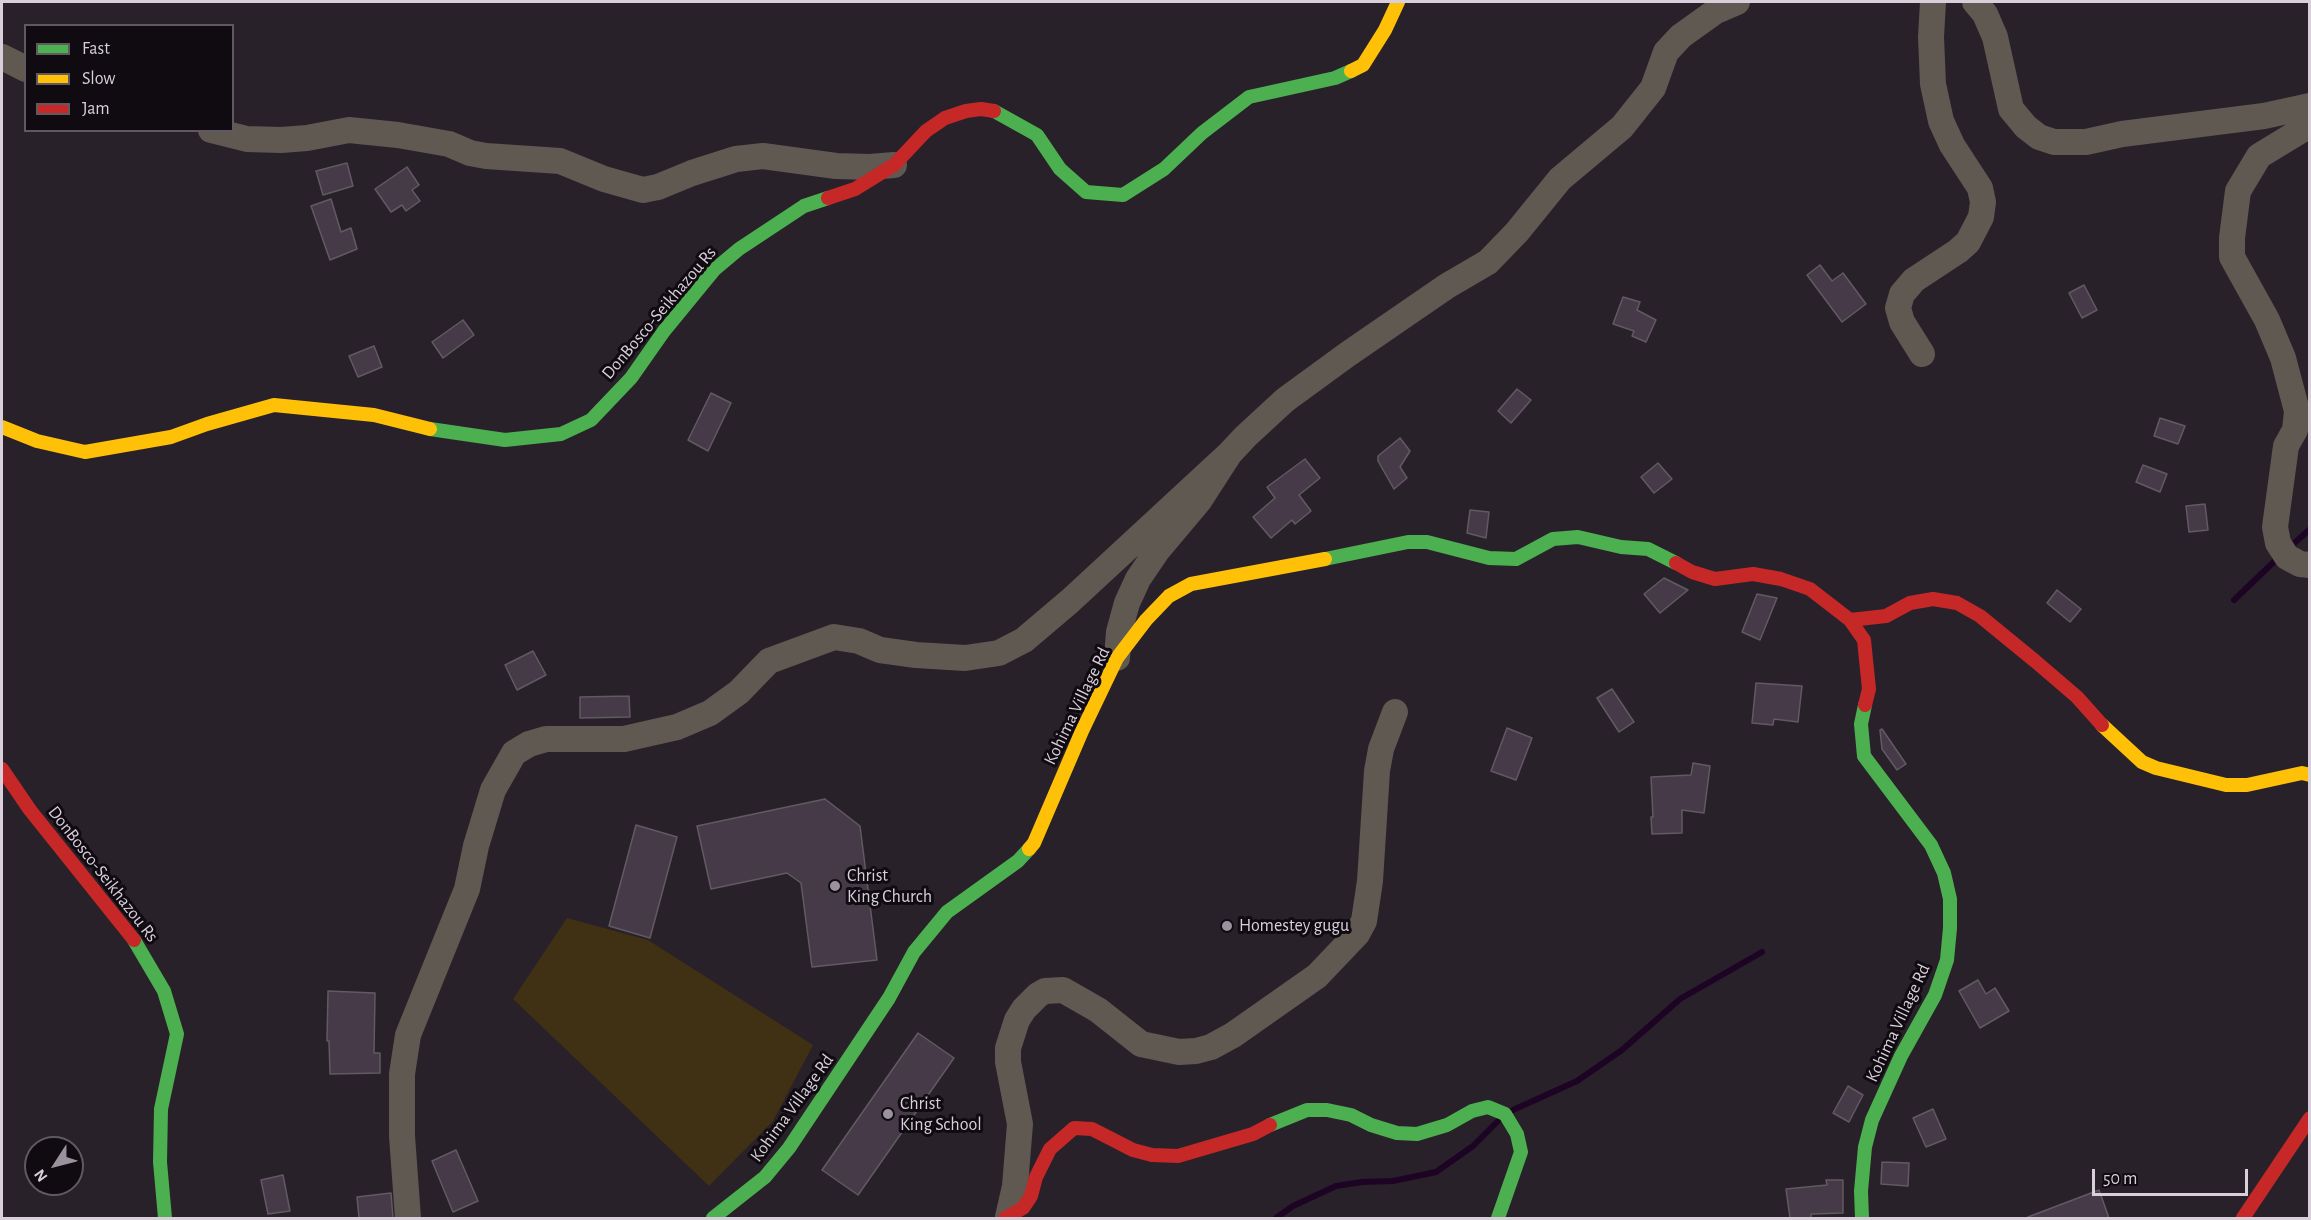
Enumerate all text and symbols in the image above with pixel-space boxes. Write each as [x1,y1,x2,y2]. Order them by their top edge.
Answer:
legend [24,24,234,132]
text: Fast [82,40,110,58]
text: Slow [82,70,115,88]
text: Jam [82,100,110,118]
street label: DonBosco-Seikhazou Rs [597,242,721,384]
street label: Kohima Village Rd [1039,644,1115,768]
street label: DonBosco-Seikhazou Rs [43,802,163,946]
place label: Christ King Church [847,865,932,908]
marker: Christ King Church [828,879,842,893]
place label: Homestey gugu [1239,915,1349,937]
marker: Homestey gugu [1220,919,1234,933]
street label: Kohima Village Rd [1861,960,1935,1086]
street label: Kohima Village Rd [746,1050,838,1166]
place label: Christ King School [900,1093,982,1136]
marker: Christ King School [881,1107,895,1121]
north arrow [24,1136,84,1196]
scale bar [2095,1157,2251,1195]
text: N [31,1166,51,1185]
text: 50 m [2103,1170,2137,1188]

